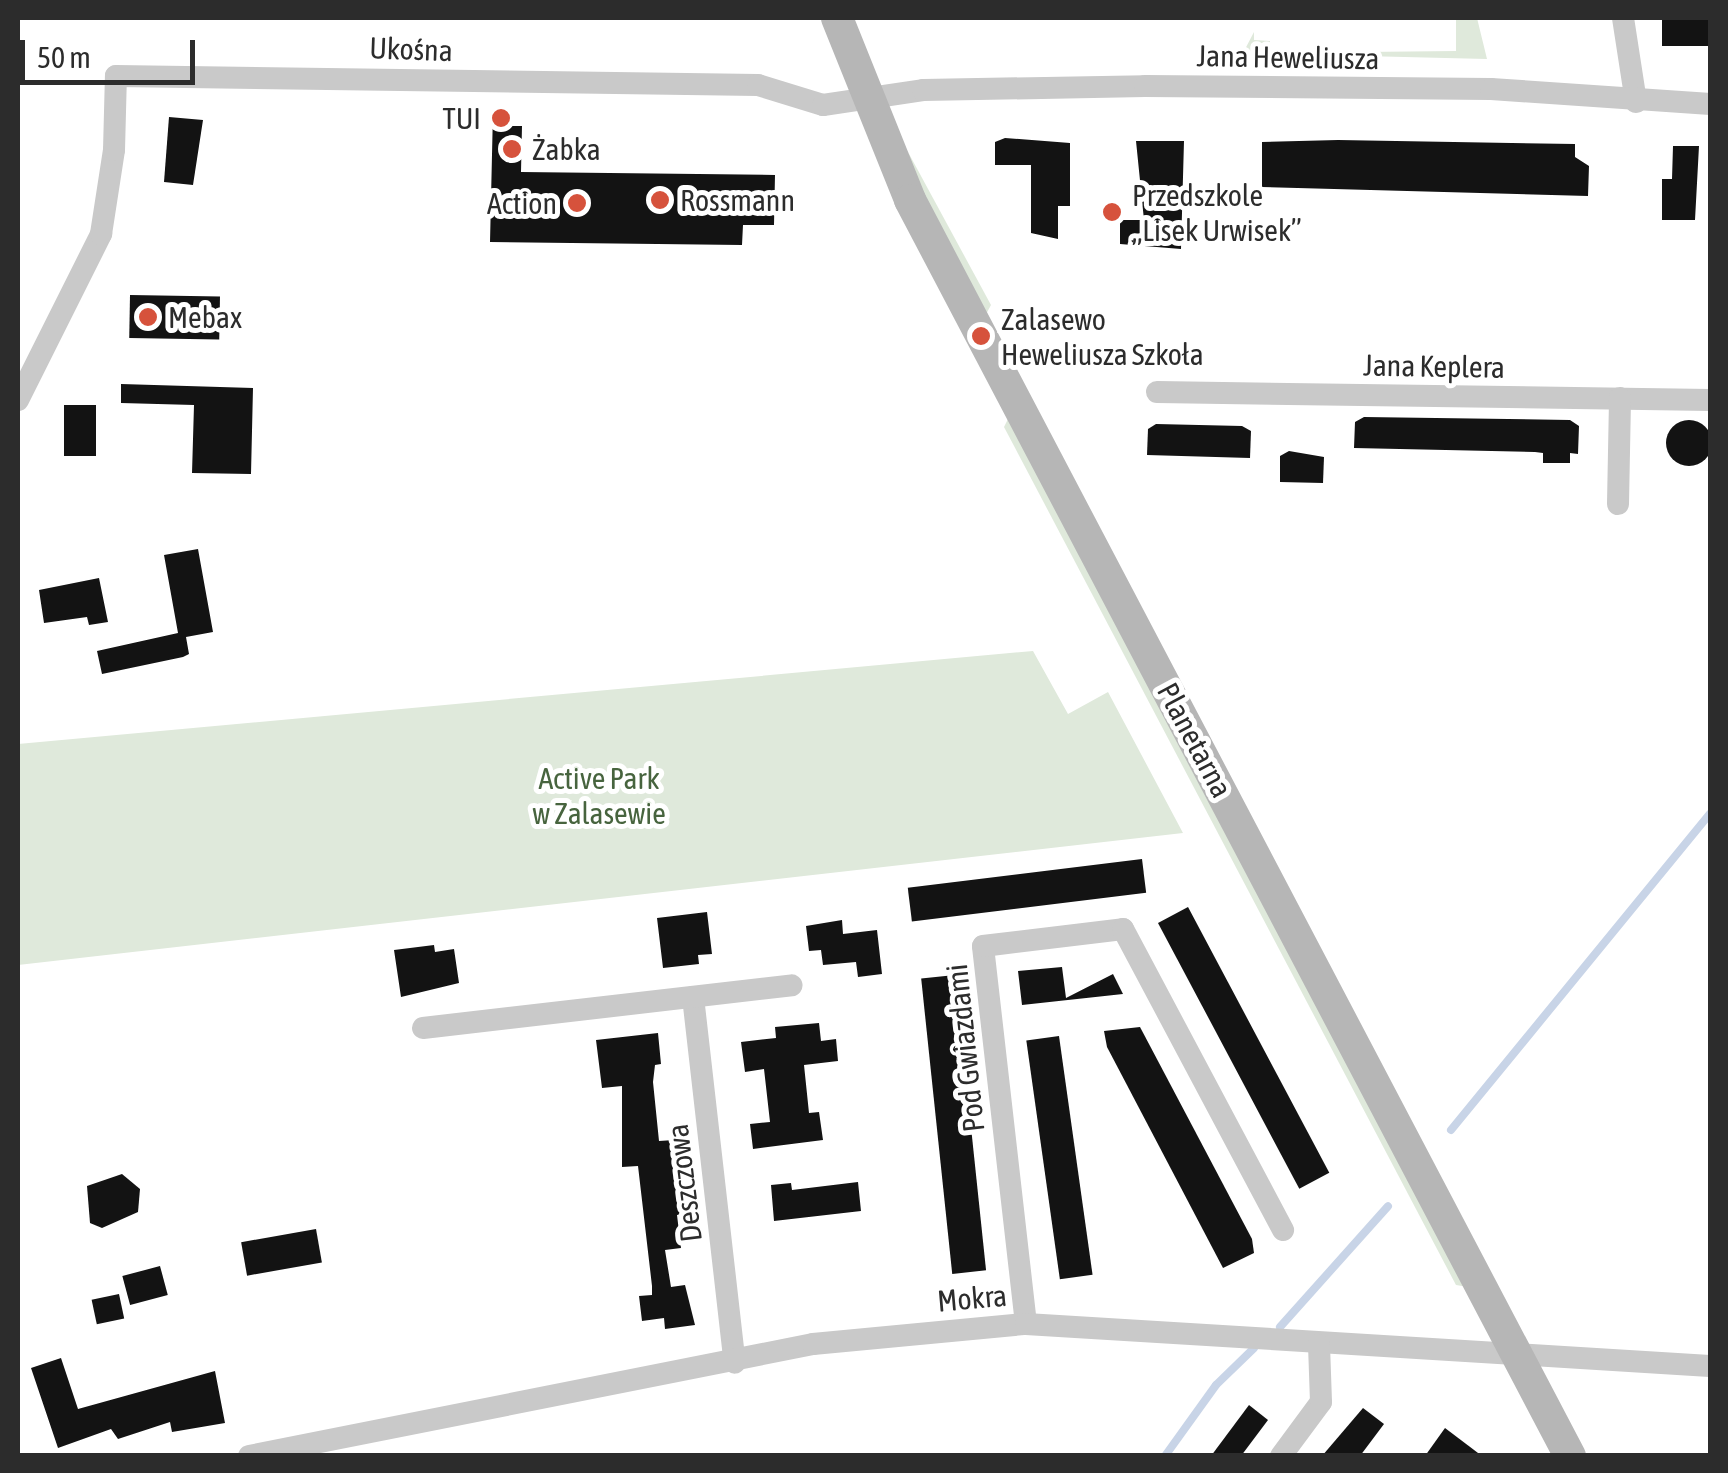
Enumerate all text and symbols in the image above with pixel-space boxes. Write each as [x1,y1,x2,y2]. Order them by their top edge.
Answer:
scale bar [25,20,200,82]
street label: Ukośna [369,30,453,68]
street label: Jana Heweliusza [1196,37,1380,77]
text: 50 m [37,40,91,74]
place label: TUI [442,100,481,136]
marker: TUI [490,107,512,129]
place label: Żabka [532,131,601,167]
marker: Żabka [501,138,523,160]
place label: Przedszkole „Lisek Urwisek” [1132,177,1301,248]
place label: Rossmann [680,182,795,218]
place label: Action [487,185,557,221]
marker: Rossmann [649,189,671,211]
marker: Action [566,192,588,214]
marker: Przedszkole „Lisek Urwisek” [1101,201,1123,223]
place label: Mebax [168,299,242,335]
place label: Zalasewo Heweliusza Szkoła [1001,301,1204,372]
marker: Mebax [137,306,159,328]
marker: Zalasewo Heweliusza Szkoła [970,325,992,347]
street label: Jana Keplera [1363,347,1505,385]
street label: Planetarna [1150,676,1240,804]
park label: Active Park w Zalasewie [532,760,666,830]
street label: Pod Gwiazdami [938,962,992,1134]
street label: Deszczowa [659,1122,709,1244]
street label: Mokra [936,1277,1008,1319]

